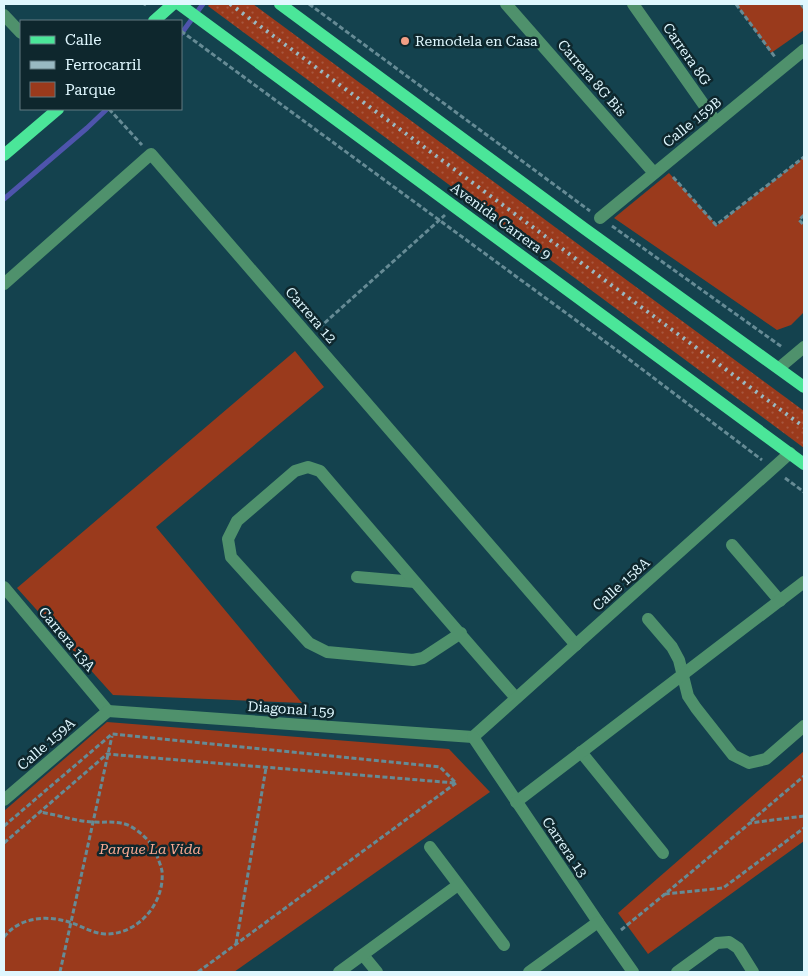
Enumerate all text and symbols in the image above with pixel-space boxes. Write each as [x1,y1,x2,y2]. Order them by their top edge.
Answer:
legend [20,20,182,110]
street label: Carrera 8G [660,20,714,88]
text: Calle [65,31,101,49]
place label: Remodela en Casa [415,33,538,49]
marker: Remodela en Casa [399,35,411,47]
street label: Carrera 8G Bis [554,36,630,120]
text: Ferrocarril [65,56,142,74]
text: Parque [65,81,116,99]
street label: Calle 159B [660,94,724,150]
street label: Avenida Carrera 9 [448,179,554,263]
street label: Carrera 12 [282,284,340,346]
street label: Calle 158A [589,554,653,614]
street label: Carrera 13A [36,604,99,675]
street label: Diagonal 159 [247,698,335,720]
street label: Calle 159A [14,715,78,773]
street label: Carrera 13 [539,814,591,880]
park label: Parque La Vida [98,841,201,857]

